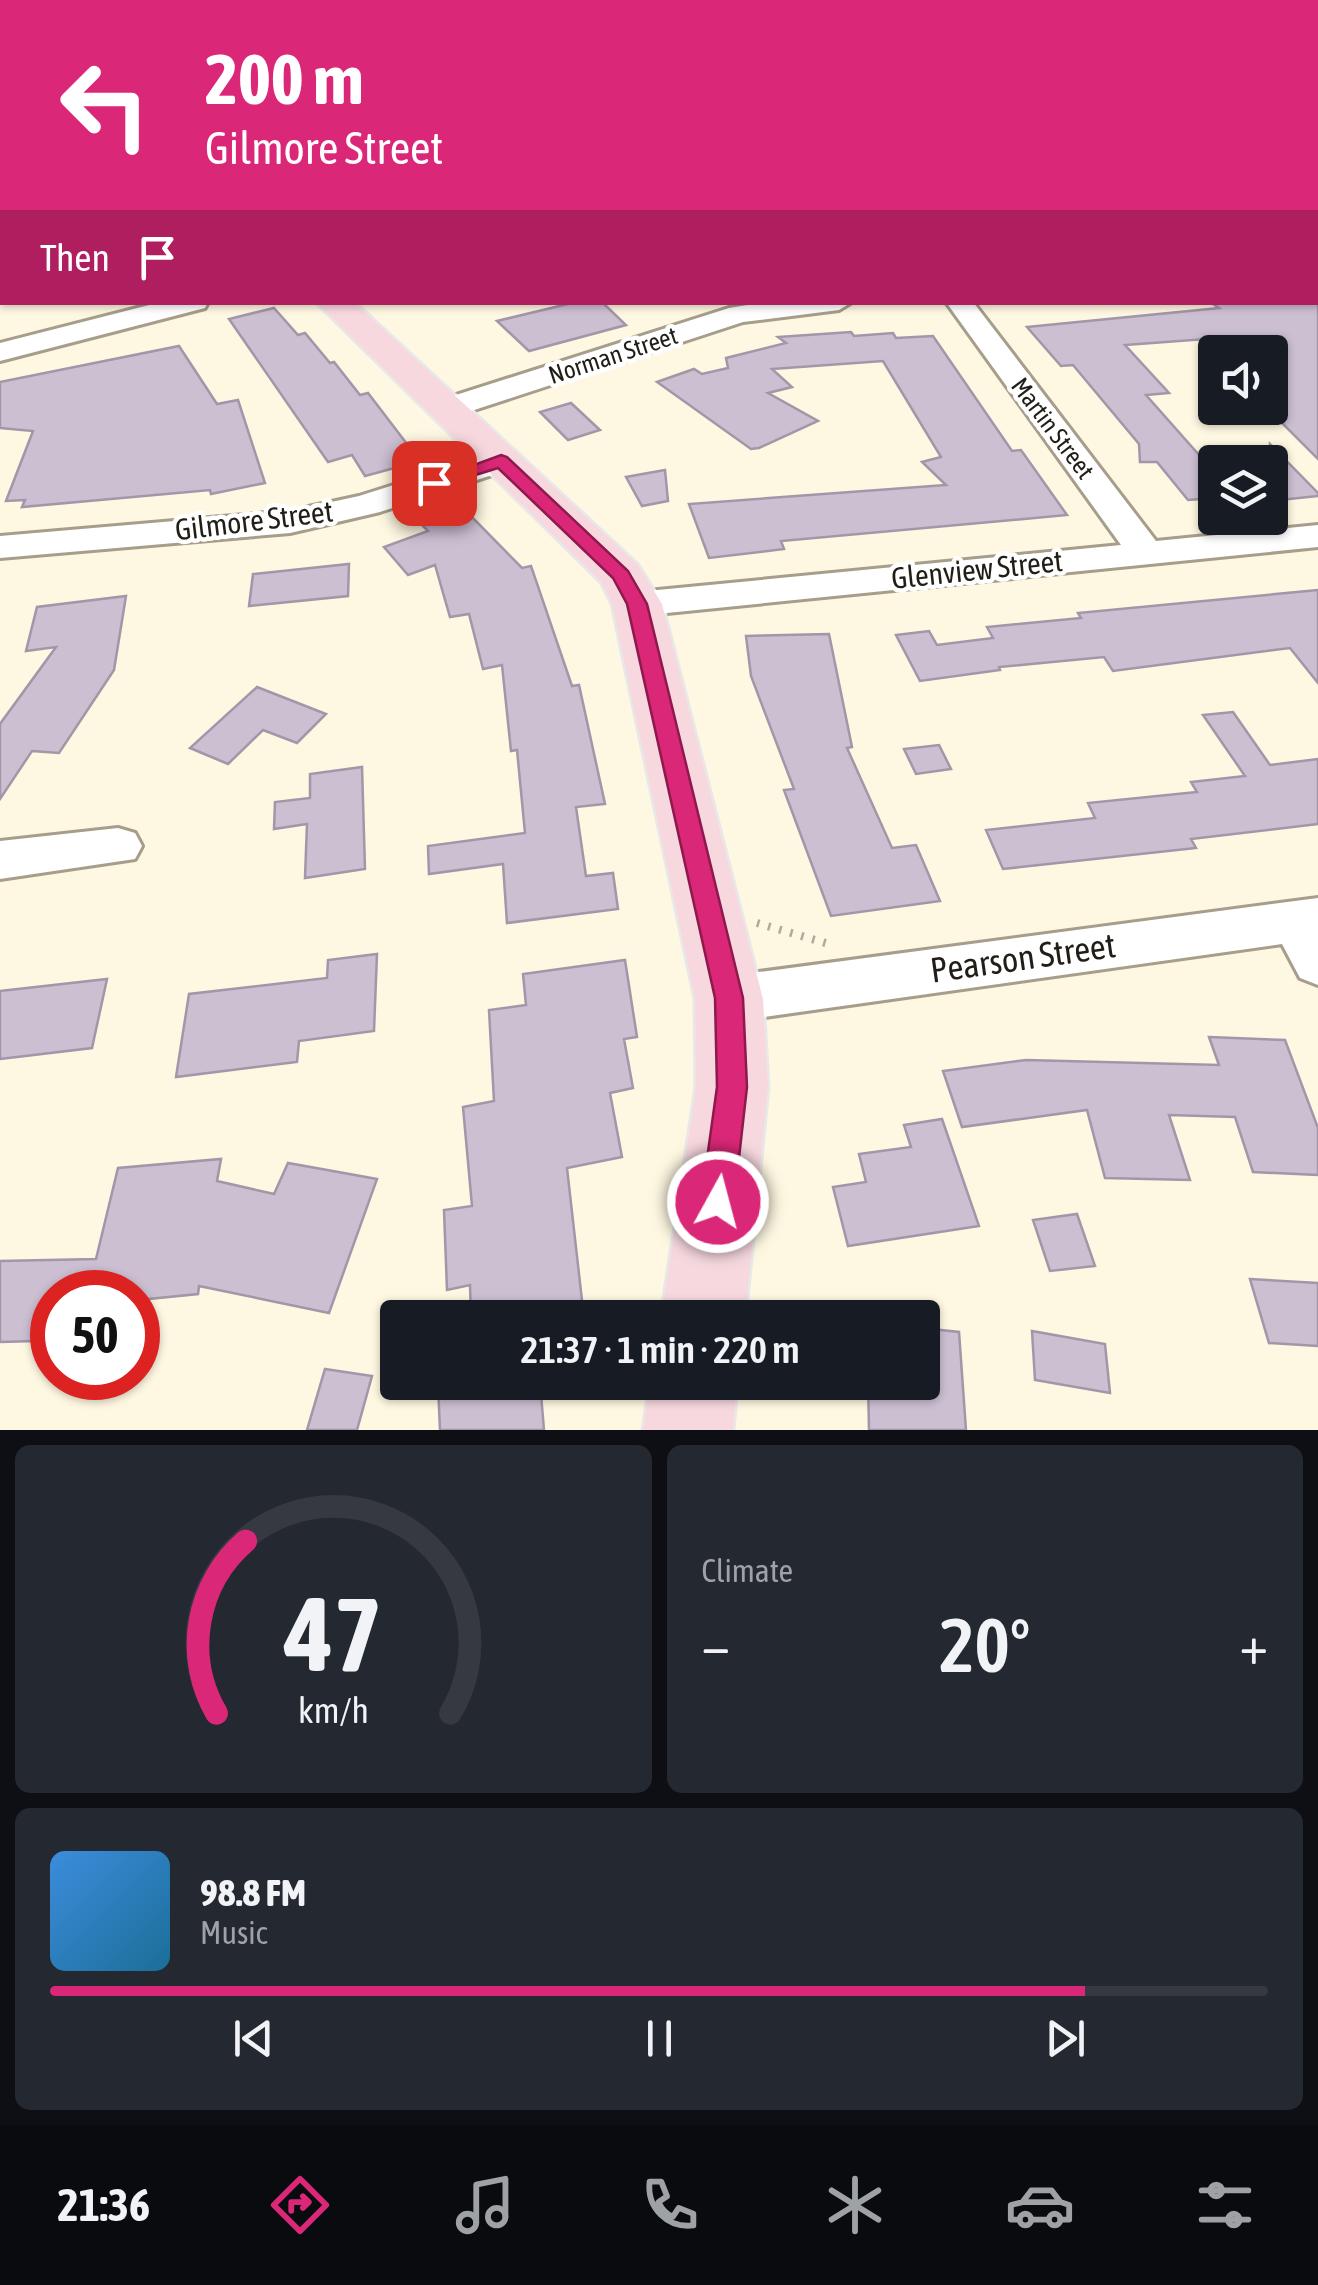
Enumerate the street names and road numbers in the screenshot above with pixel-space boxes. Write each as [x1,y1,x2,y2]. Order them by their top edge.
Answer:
street label: Norman Street [545,321,681,389]
street label: Martin Street [1006,372,1100,484]
street label: Gilmore Street [173,493,335,547]
street label: Glenview Street [890,543,1064,595]
street label: Pearson Street [928,924,1118,990]

